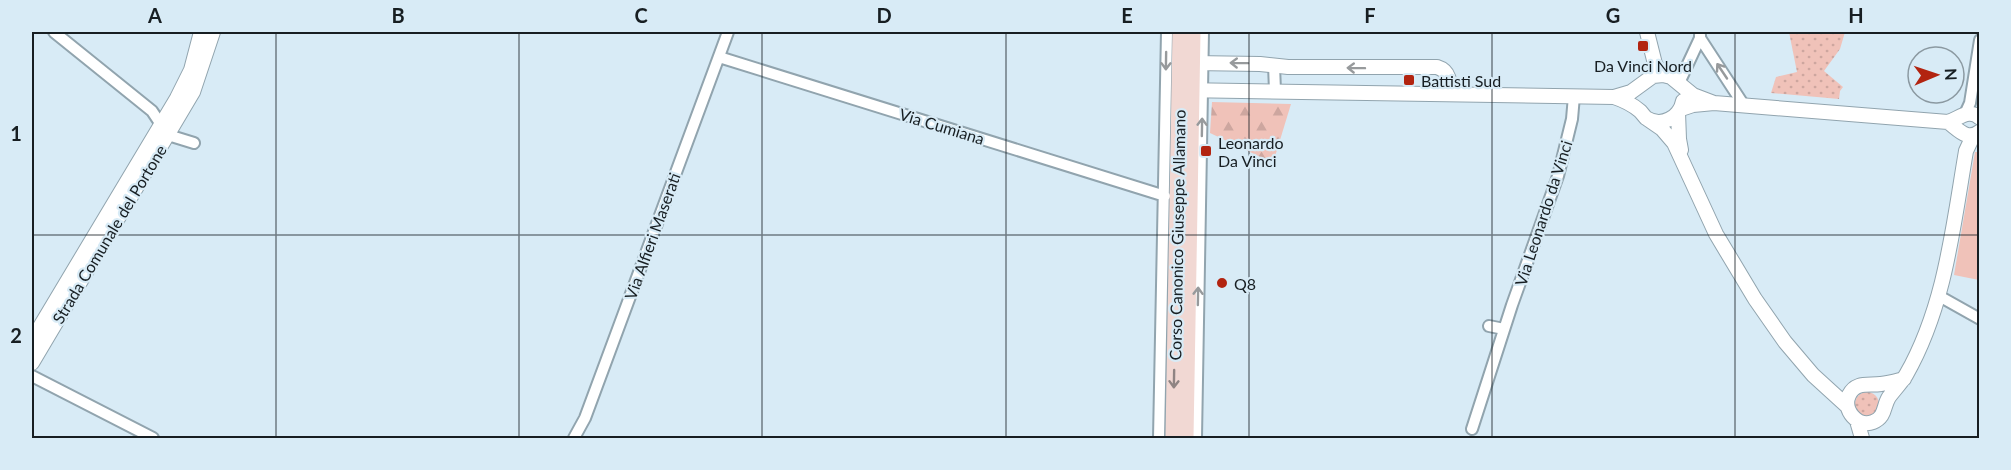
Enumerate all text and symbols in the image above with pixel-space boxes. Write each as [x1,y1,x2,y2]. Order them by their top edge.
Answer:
text: A [147,3,162,27]
text: B [391,3,405,27]
text: C [634,3,648,27]
text: D [876,3,892,27]
text: E [1121,3,1133,27]
text: F [1364,3,1376,27]
text: G [1606,3,1620,27]
text: H [1848,3,1864,27]
marker: Da Vinci Nord [1636,39,1650,53]
north arrow [1906,45,1966,105]
one-way arrow [1160,50,1172,70]
place label: Da Vinci Nord [1594,56,1692,75]
one-way arrow [1229,58,1249,69]
one-way arrow [1346,62,1366,74]
one-way arrow [1716,63,1728,80]
text: N [1942,68,1961,81]
place label: Battisti Sud [1421,71,1501,90]
marker: Battisti Sud [1402,73,1416,87]
street label: Via Cumiana [897,104,987,148]
street label: Corso Canonico Giuseppe Allamano [1165,110,1189,360]
one-way arrow [1196,118,1207,138]
text: 1 [10,121,22,145]
place label: Leonardo Da Vinci [1218,133,1284,170]
street label: Via Leonardo da Vinci [1510,138,1576,288]
street label: Strada Comunale del Portone [48,141,170,327]
marker: Leonardo Da Vinci [1199,144,1213,158]
street label: Via Alfieri Maserati [620,170,684,302]
place label: Q8 [1234,274,1256,293]
marker: Q8 [1215,276,1229,290]
one-way arrow [1193,287,1204,307]
text: 2 [10,323,22,347]
one-way arrow [1168,369,1179,389]

